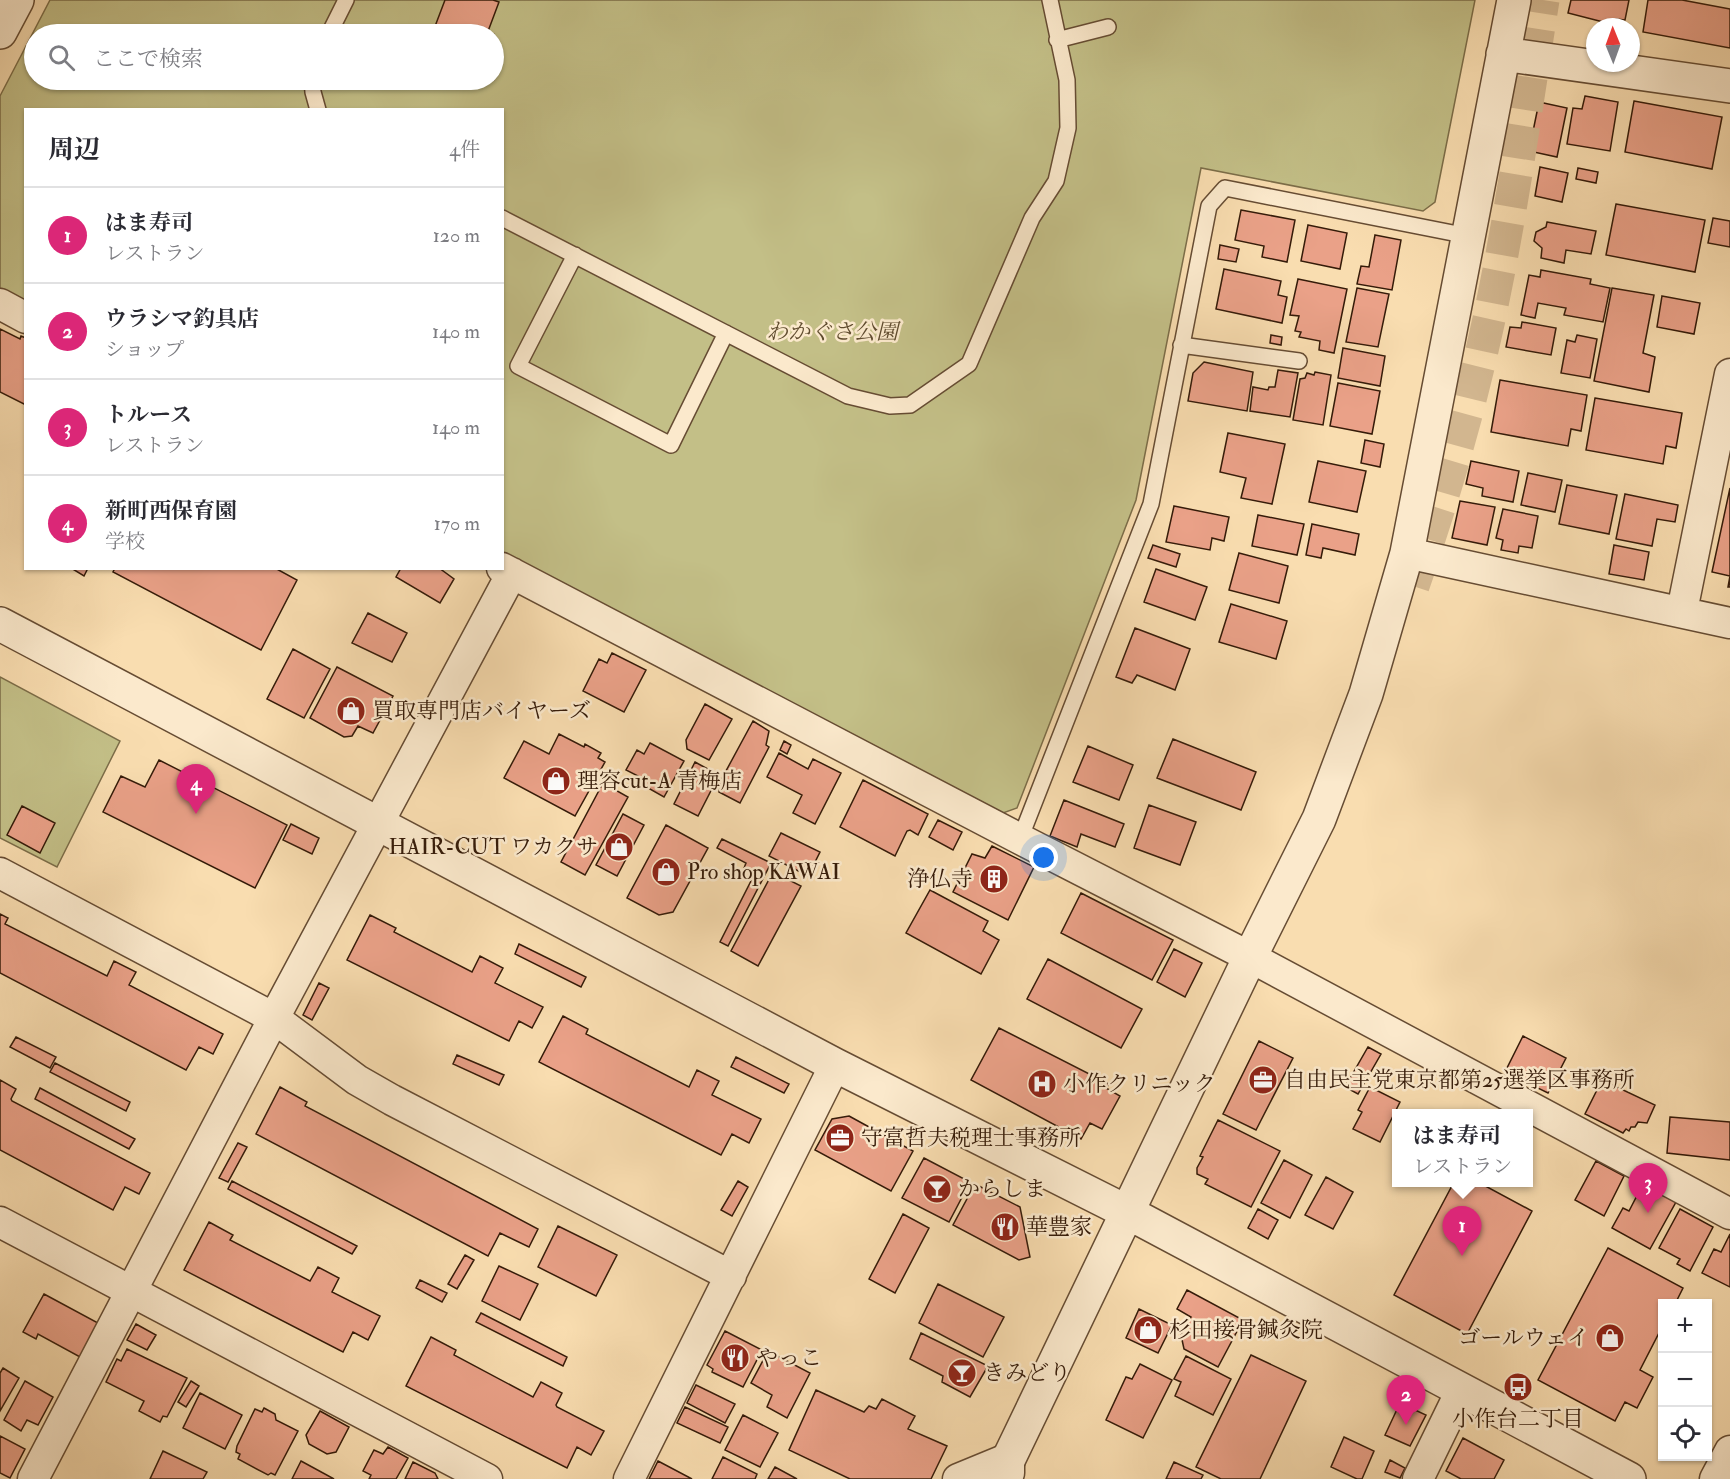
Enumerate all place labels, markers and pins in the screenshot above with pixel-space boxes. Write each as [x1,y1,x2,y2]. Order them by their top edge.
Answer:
shop icon: 買取専門店バイヤーズ [335,695,367,727]
place label: 買取専門店バイヤーズ [372,697,591,725]
pin: 4 [176,764,216,814]
shop icon: 理容cut-A 青梅店 [540,765,572,797]
place label: 理容cut-A 青梅店 [577,767,742,795]
shop icon: HAIR-CUT ワカクサ [603,831,635,863]
place label: HAIR-CUT ワカクサ [389,833,598,861]
shop icon: Pro shop KAWAI [650,856,682,888]
place label: Pro shop KAWAI [687,858,841,887]
building icon: 浄仏寺 [978,863,1010,895]
place label: 浄仏寺 [907,865,973,893]
office icon: 自由民主党東京都第25選挙区事務所 [1247,1064,1279,1096]
place label: 自由民主党東京都第25選挙区事務所 [1284,1066,1635,1094]
hospital icon: 小作クリニック [1026,1068,1058,1100]
place label: 小作クリニック [1063,1070,1216,1098]
office icon: 守富哲夫税理士事務所 [824,1122,856,1154]
place label: 守富哲夫税理士事務所 [861,1124,1081,1152]
pin: 3 [1628,1164,1668,1213]
bar icon: からしま [921,1173,953,1205]
place label: からしま [958,1175,1046,1203]
pin: 1 [1442,1206,1482,1256]
restaurant icon: 華豊家 [989,1211,1021,1243]
place label: 華豊家 [1026,1213,1092,1241]
shop icon: 杉田接骨鍼灸院 [1132,1314,1164,1346]
place label: 杉田接骨鍼灸院 [1169,1316,1323,1344]
shop icon: ゴールウェイ [1594,1322,1626,1354]
place label: ゴールウェイ [1458,1324,1589,1352]
restaurant icon: やっこ [719,1342,751,1374]
place label: やっこ [756,1344,822,1372]
bar icon: きみどり [946,1357,978,1389]
place label: きみどり [983,1359,1071,1387]
bus stop icon: 小作台二丁目 [1502,1371,1534,1403]
pin: 2 [1386,1376,1426,1425]
place label: 小作台二丁目 [1452,1405,1584,1433]

